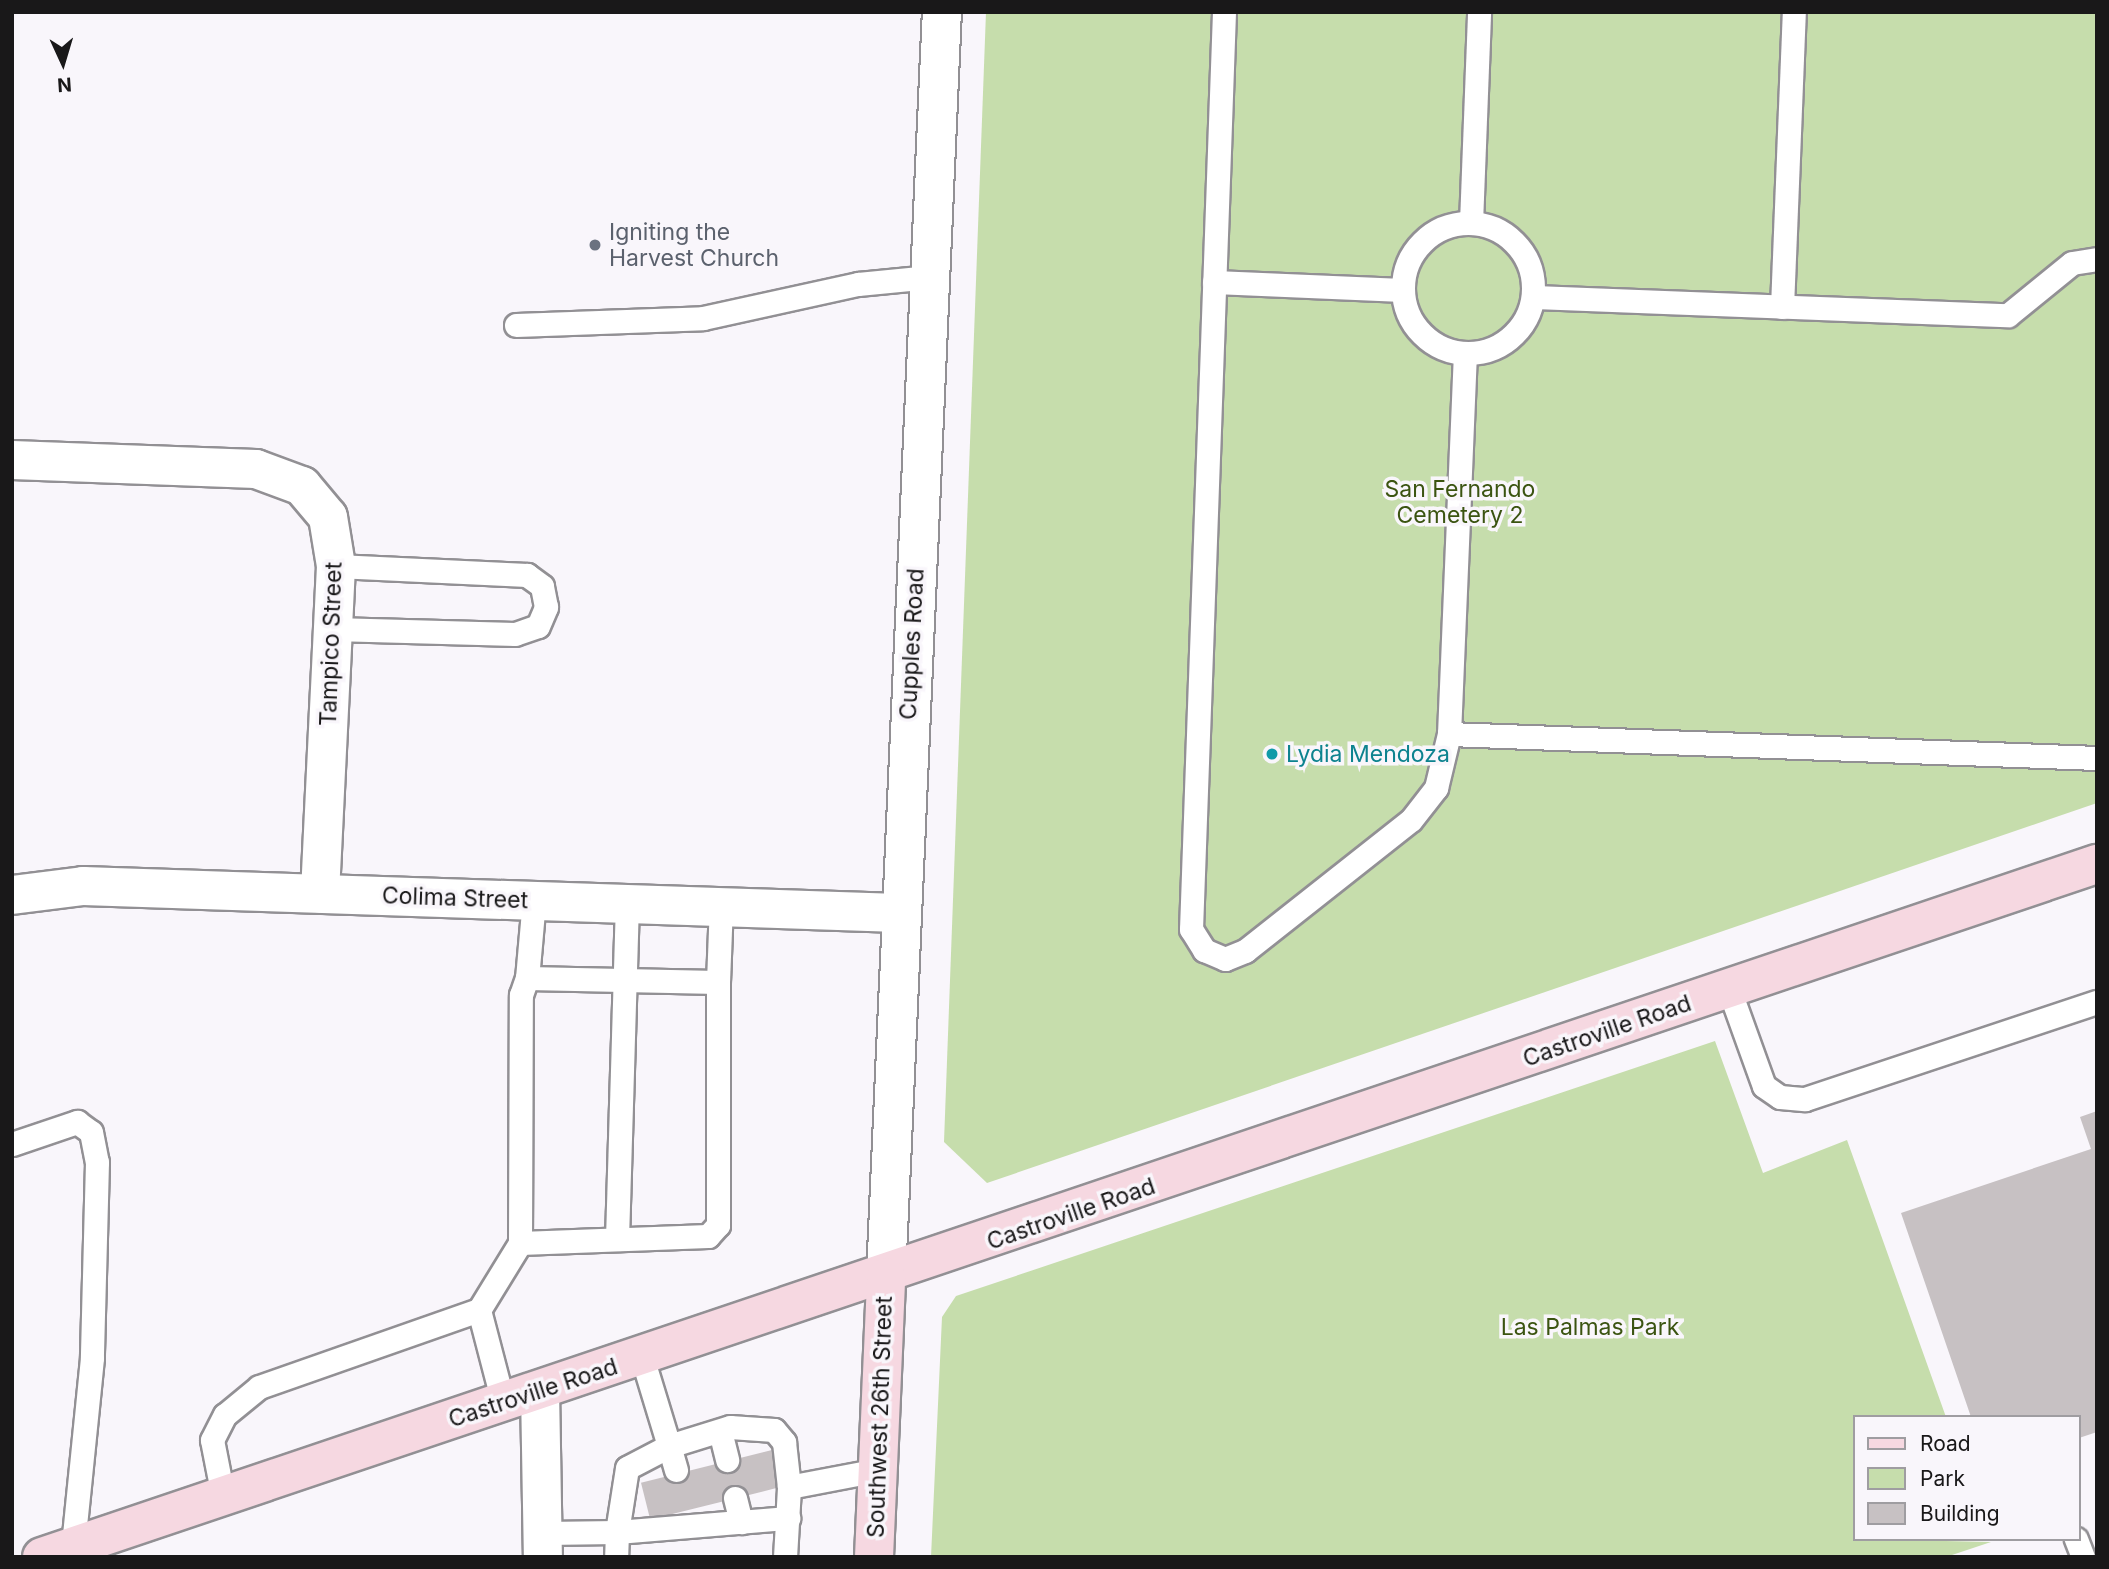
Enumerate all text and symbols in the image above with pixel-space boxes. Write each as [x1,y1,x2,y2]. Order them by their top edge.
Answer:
north arrow [28,28,98,98]
text: N [56,72,73,96]
place label: Igniting the Harvest Church [609,218,779,272]
marker: Igniting the Harvest Church [587,237,603,253]
park label: San Fernando Cemetery 2 [1385,475,1535,529]
street label: Tampico Street [314,561,348,727]
street label: Cupples Road [894,568,930,720]
place label: Lydia Mendoza [1286,740,1450,768]
marker: Lydia Mendoza [1264,746,1280,762]
street label: Colima Street [381,882,529,914]
street label: Castroville Road [1519,989,1695,1073]
street label: Castroville Road [983,1172,1159,1256]
street label: Southwest 26th Street [862,1296,898,1538]
park label: Las Palmas Park [1501,1313,1679,1341]
street label: Castroville Road [445,1353,621,1433]
legend [1854,1415,2081,1541]
text: Road [1920,1431,1971,1456]
text: Park [1920,1466,1965,1491]
text: Building [1920,1501,2000,1526]

